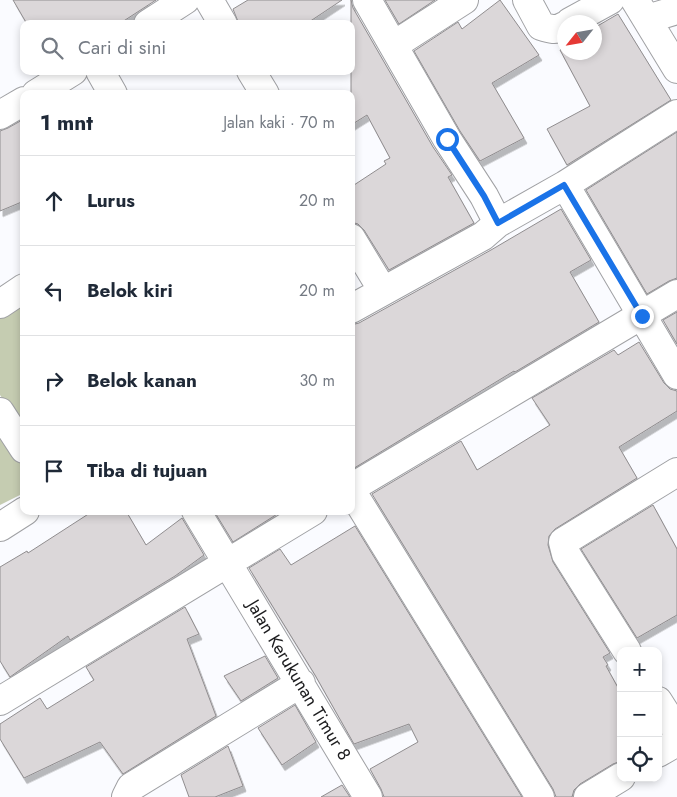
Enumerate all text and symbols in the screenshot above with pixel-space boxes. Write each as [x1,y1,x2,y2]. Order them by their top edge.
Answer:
north arrow [557,15,602,60]
search box [20,20,355,75]
icon: search [38,34,66,62]
text: Cari di sini [78,34,166,61]
text: 1 mnt [40,108,93,138]
text: Jalan kaki · 70 m [223,111,335,134]
route start [436,128,459,151]
icon: ahead [40,187,68,215]
text: Lurus [87,187,135,214]
text: 20 m [299,189,335,212]
icon: left [40,277,68,305]
text: Belok kiri [87,277,173,304]
text: 20 m [299,279,335,302]
route end [631,305,654,328]
icon: right [40,367,68,395]
text: Belok kanan [87,367,197,394]
text: 30 m [299,369,335,392]
icon: arrive [40,457,68,485]
text: Tiba di tujuan [87,457,207,484]
street label: Jalan Kerukunan Timur 8 [240,593,357,765]
map controls [617,647,662,782]
button: + [617,647,662,692]
button: − [617,692,662,737]
button: locate [617,737,662,782]

